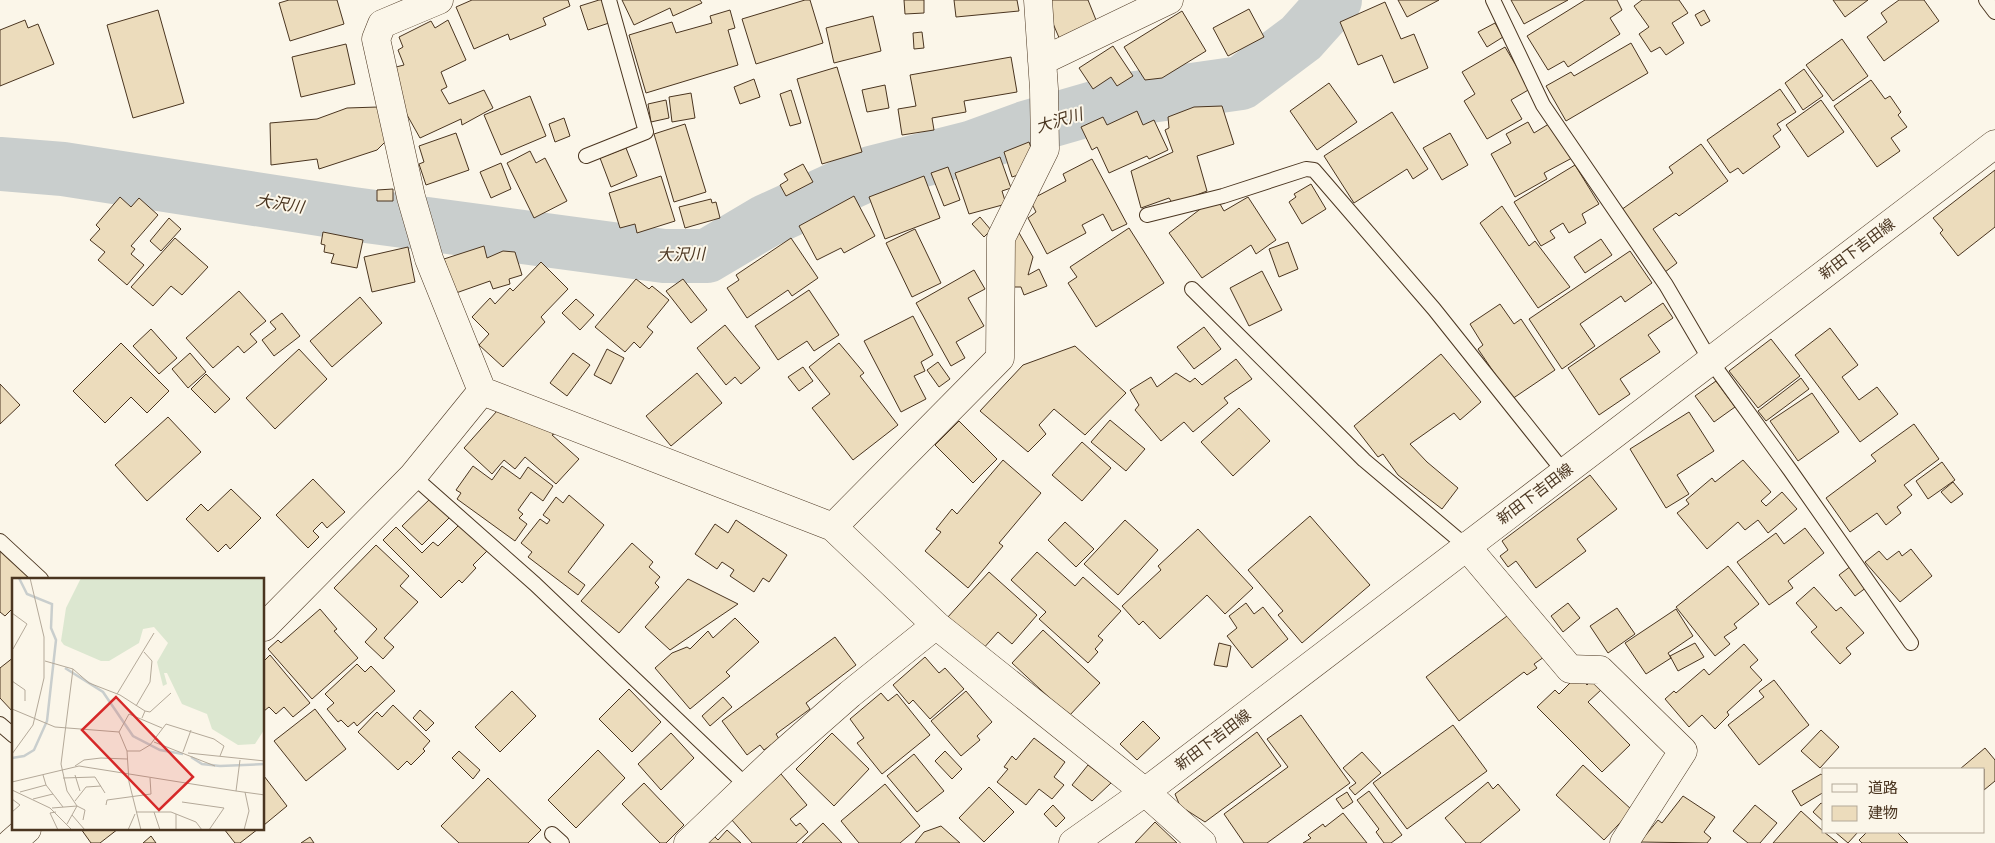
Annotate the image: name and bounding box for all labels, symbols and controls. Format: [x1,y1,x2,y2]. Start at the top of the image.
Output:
water label: 大沢川 [1033,103,1087,138]
water label: 大沢川 [254,189,307,219]
street label: 新田下吉田線 [1815,214,1899,284]
water label: 大沢川 [657,244,707,266]
street label: 新田下吉田線 [1493,459,1577,529]
inset map [12,578,265,830]
street label: 新田下吉田線 [1171,705,1255,775]
legend [1822,768,1985,833]
text: 道路 [1868,778,1898,798]
text: 建物 [1868,803,1898,823]

